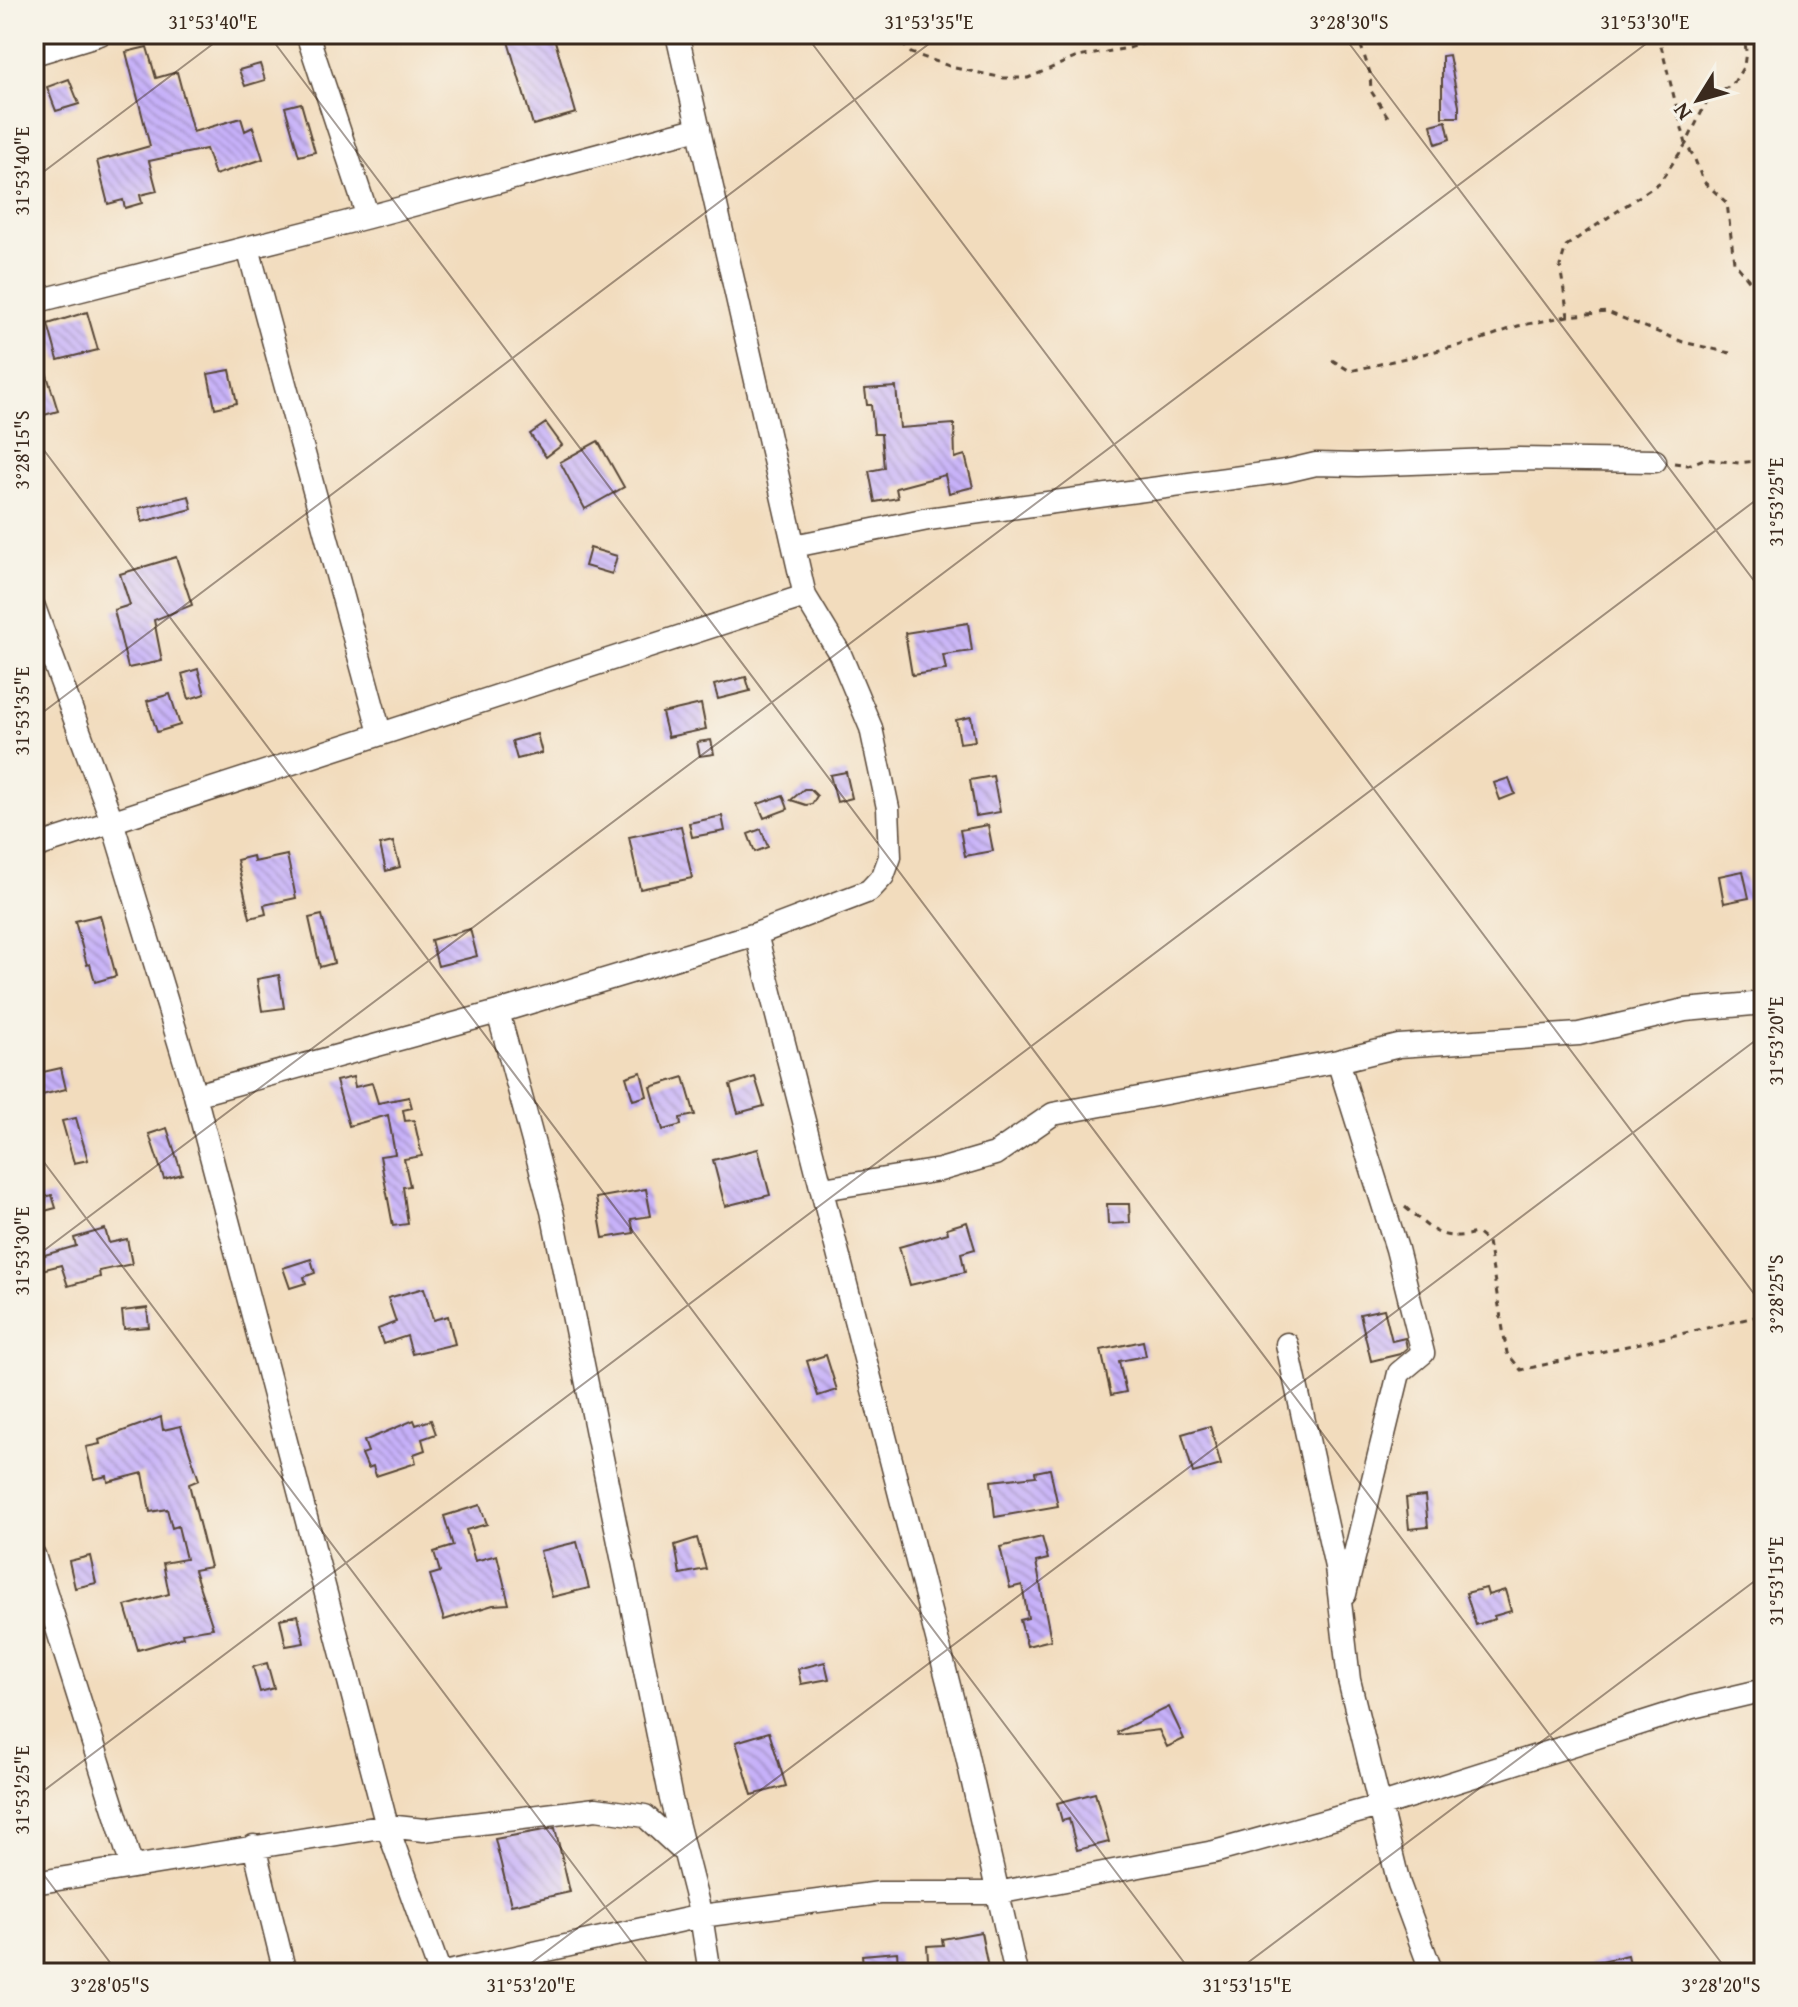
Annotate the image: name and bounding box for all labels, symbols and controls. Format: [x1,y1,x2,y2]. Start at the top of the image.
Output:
text: 31°53'40"E [169,7,257,36]
text: 31°53'35"E [885,7,973,36]
text: 3°28'30"S [1309,7,1389,36]
text: 31°53'30"E [1601,7,1689,36]
north arrow [1658,60,1738,140]
text: N [1665,96,1699,128]
text: 31°53'40"E [7,127,36,215]
text: 3°28'15"S [7,410,36,490]
text: 31°53'25"E [1761,458,1790,546]
text: 31°53'35"E [7,667,36,755]
text: 31°53'20"E [1761,997,1790,1085]
text: 31°53'30"E [7,1207,36,1295]
text: 3°28'25"S [1761,1254,1790,1334]
text: 31°53'15"E [1761,1537,1790,1625]
text: 31°53'25"E [7,1746,36,1834]
text: 3°28'05"S [70,1970,150,1999]
text: 31°53'20"E [487,1970,575,1999]
text: 31°53'15"E [1203,1970,1291,1999]
text: 3°28'20"S [1681,1970,1761,1999]

